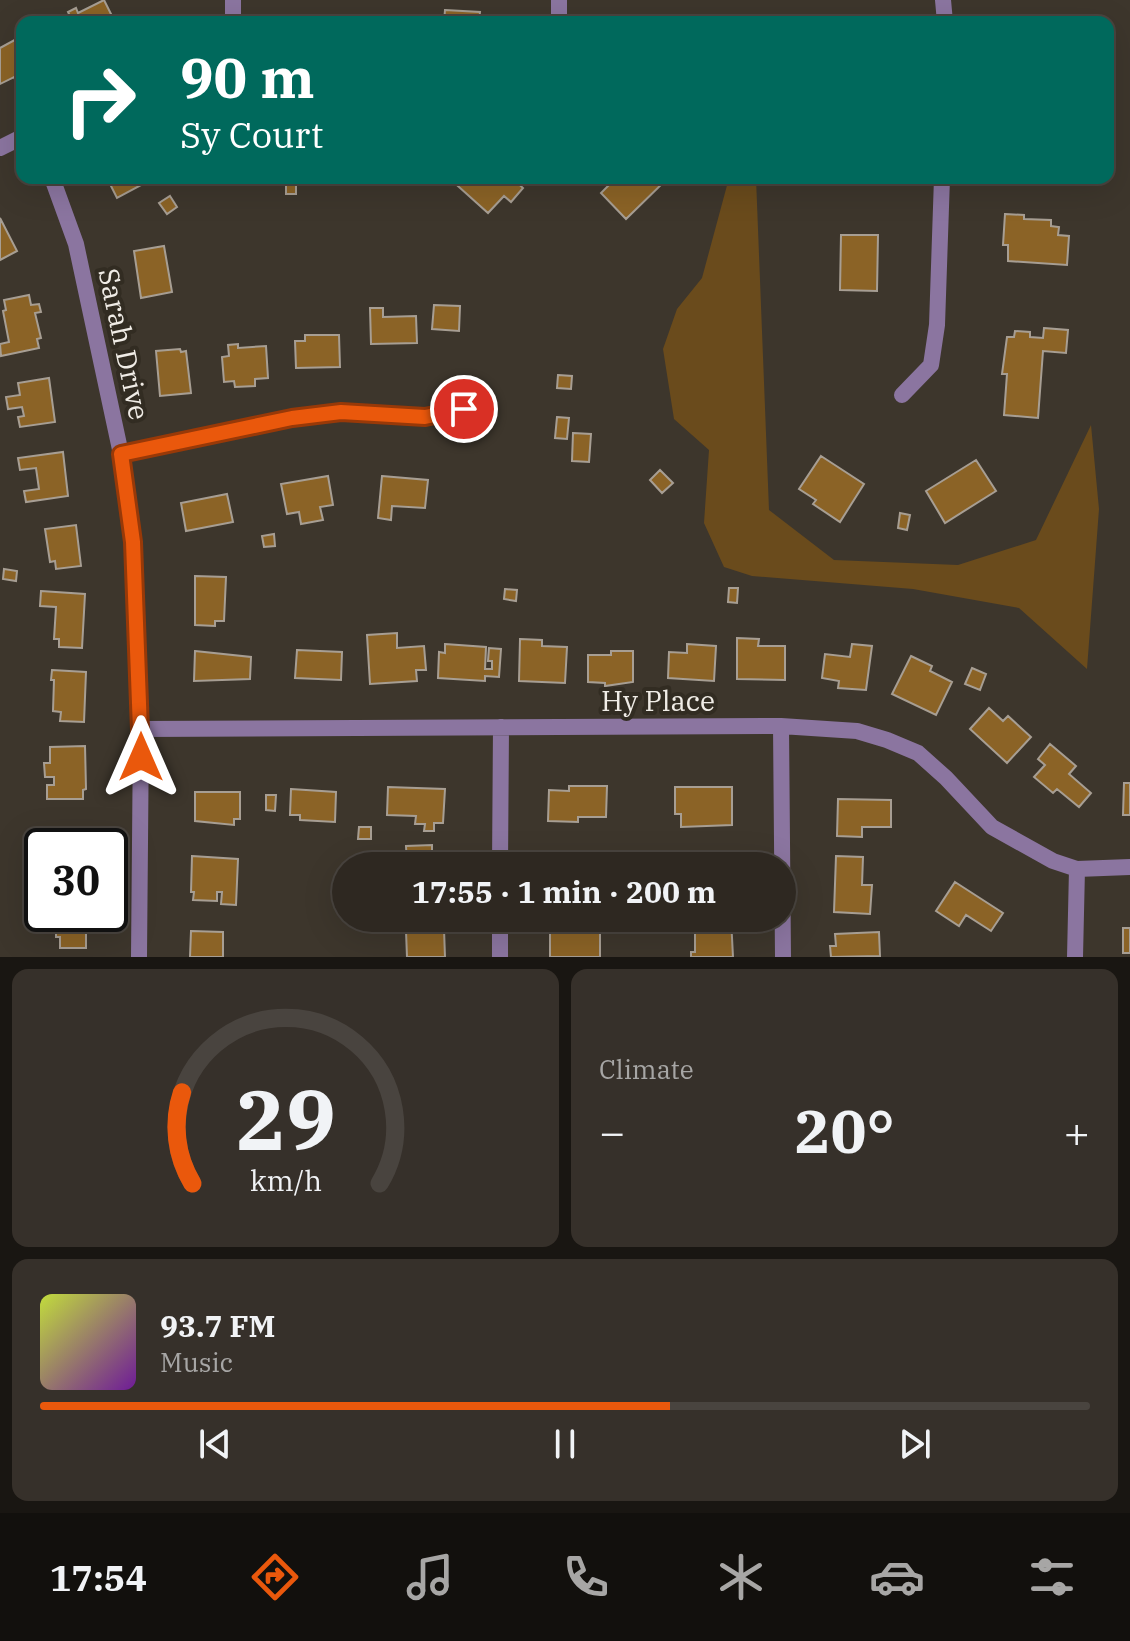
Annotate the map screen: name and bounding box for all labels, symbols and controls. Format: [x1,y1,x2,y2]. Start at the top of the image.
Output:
text: 90 m [180,41,315,113]
icon: right [48,48,152,152]
text: Sy Court [180,111,323,158]
street label: Sarah Drive [90,265,159,423]
pin [430,375,498,443]
icon: arrive [442,387,486,431]
street label: Hy Place [601,682,715,719]
position arrow [99,715,183,799]
speed limit sign: 30 [24,828,128,932]
text: 17:55 · 1 min · 200 m [412,872,716,911]
text: Climate [599,1052,694,1086]
text: 29 [236,1065,335,1173]
text: 20° [794,1091,895,1170]
text: − [599,1103,625,1160]
text: + [1064,1103,1090,1160]
text: km/h [249,1162,322,1199]
text: 93.7 FM [160,1306,275,1345]
text: Music [160,1345,233,1379]
icon: previous [193,1422,237,1466]
icon: pause [543,1422,587,1466]
icon: next [893,1422,937,1466]
icon: directions [247,1549,303,1605]
icon: music [402,1549,458,1605]
icon: phone [558,1549,614,1605]
icon: climate [713,1549,769,1605]
icon: car [869,1549,925,1605]
icon: filters [1024,1549,1080,1605]
text: 17:54 [50,1554,147,1601]

